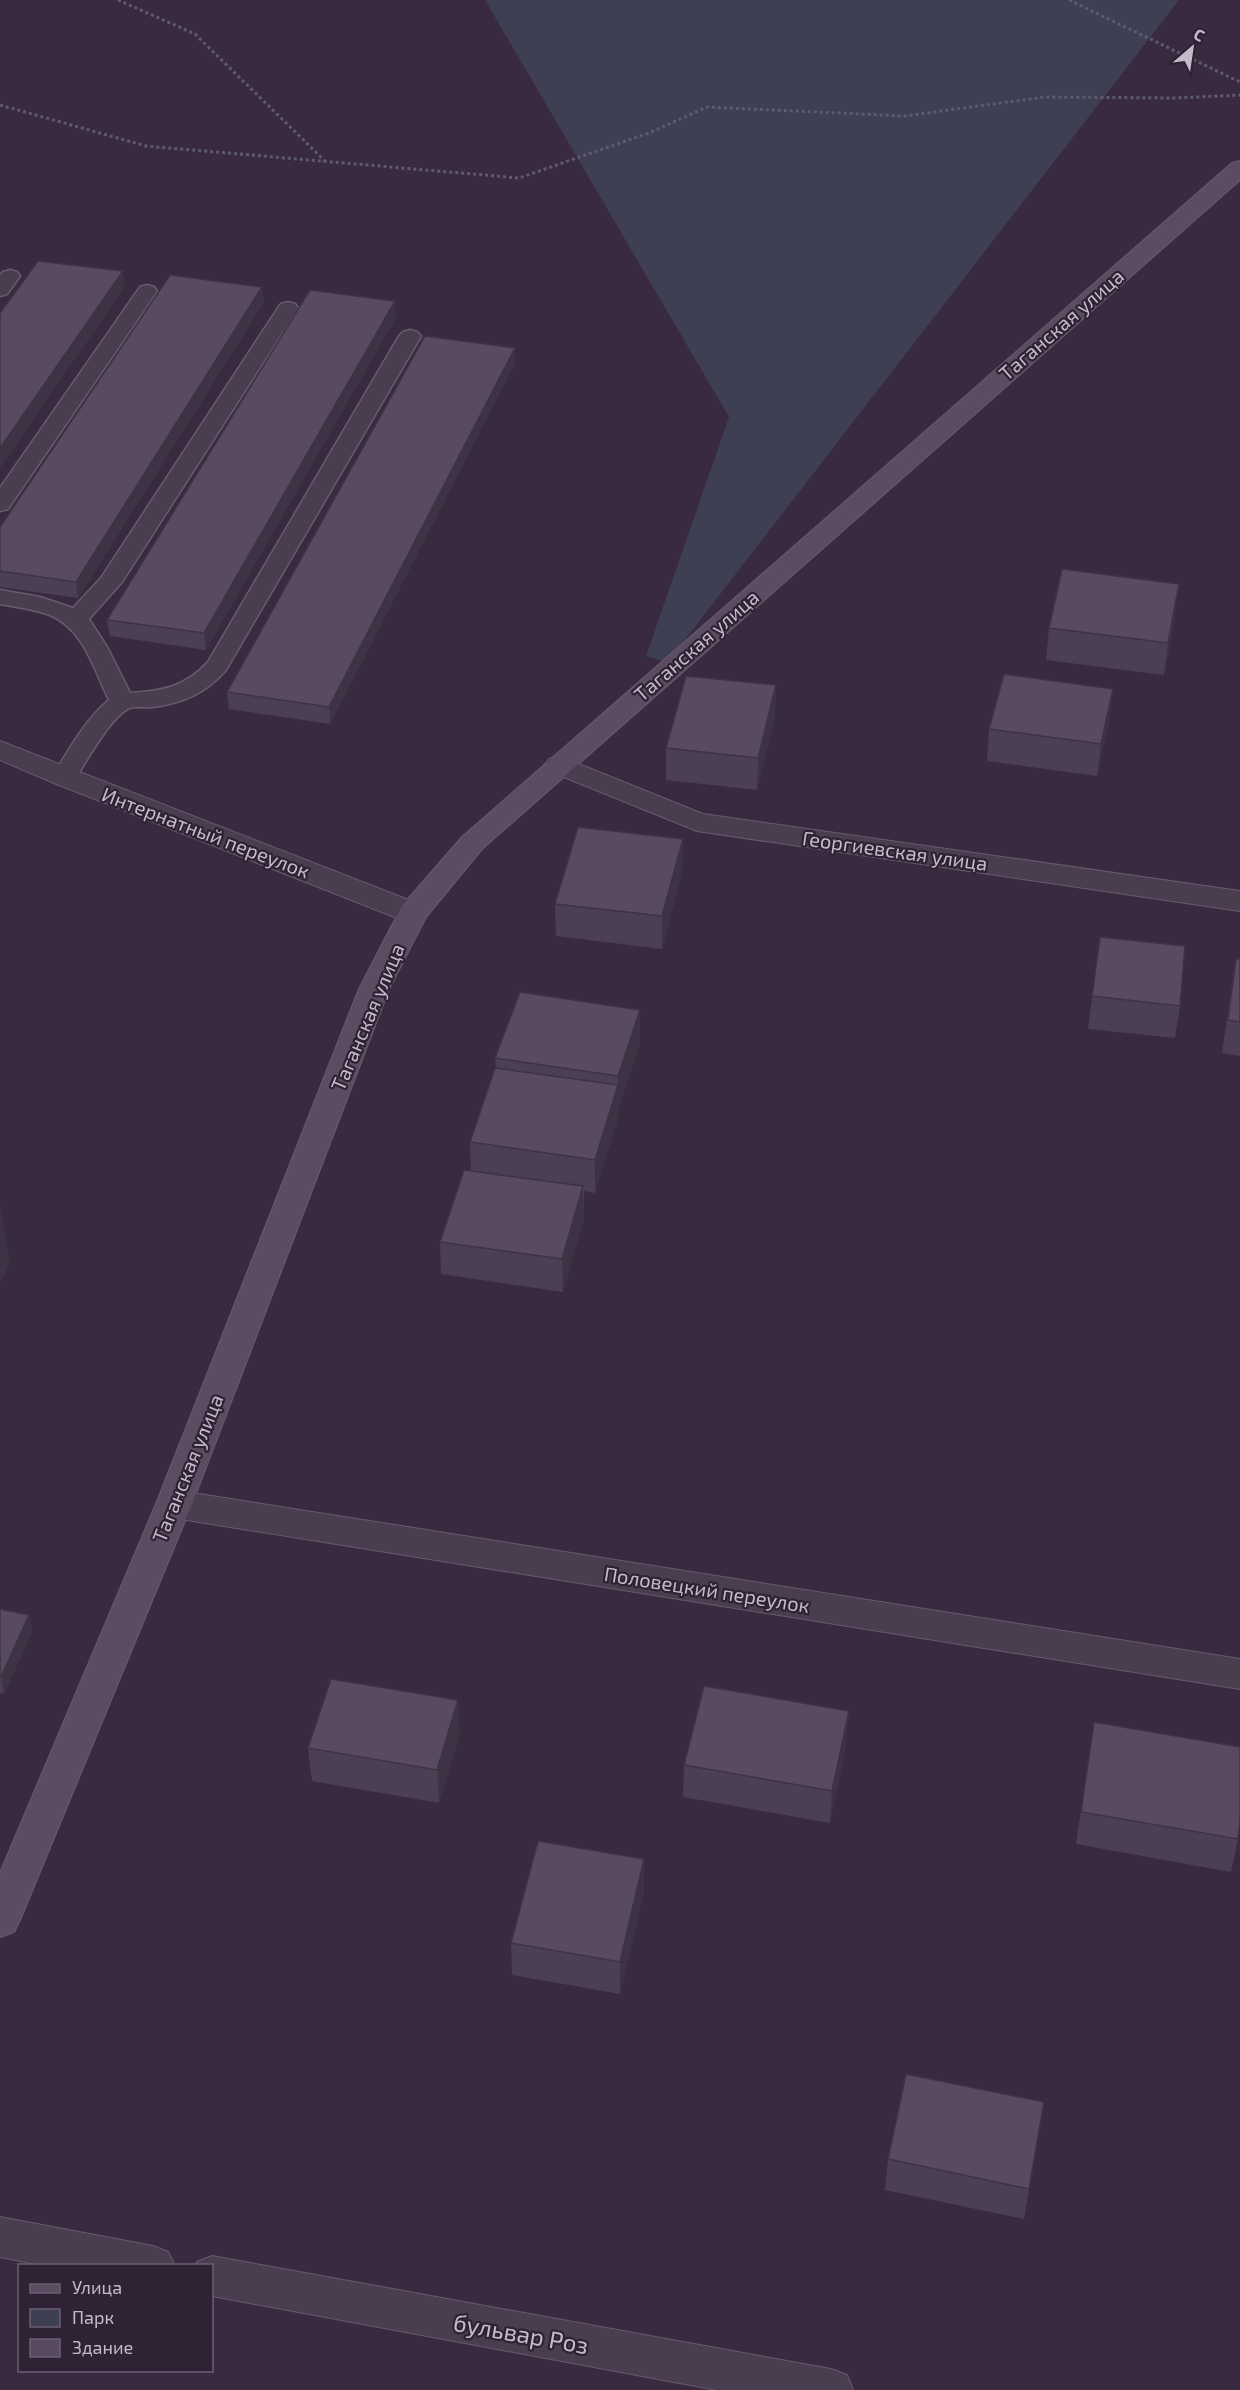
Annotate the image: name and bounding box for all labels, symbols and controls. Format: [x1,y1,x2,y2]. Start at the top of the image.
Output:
north arrow [1162,18,1222,78]
text: С [1191,24,1208,45]
street label: Таганская улица [994,263,1129,385]
street label: Таганская улица [629,584,764,706]
street label: Интернатный переулок [98,781,313,884]
street label: Георгиевская улица [801,825,989,876]
street label: Таганская улица [325,940,410,1095]
street label: Таганская улица [146,1391,229,1546]
street label: Половецкий переулок [602,1561,812,1618]
legend [18,2264,213,2372]
text: Улица [72,2276,122,2298]
text: Парк [72,2306,114,2328]
street label: бульвар Роз [451,2307,591,2360]
text: Здание [72,2336,133,2358]

